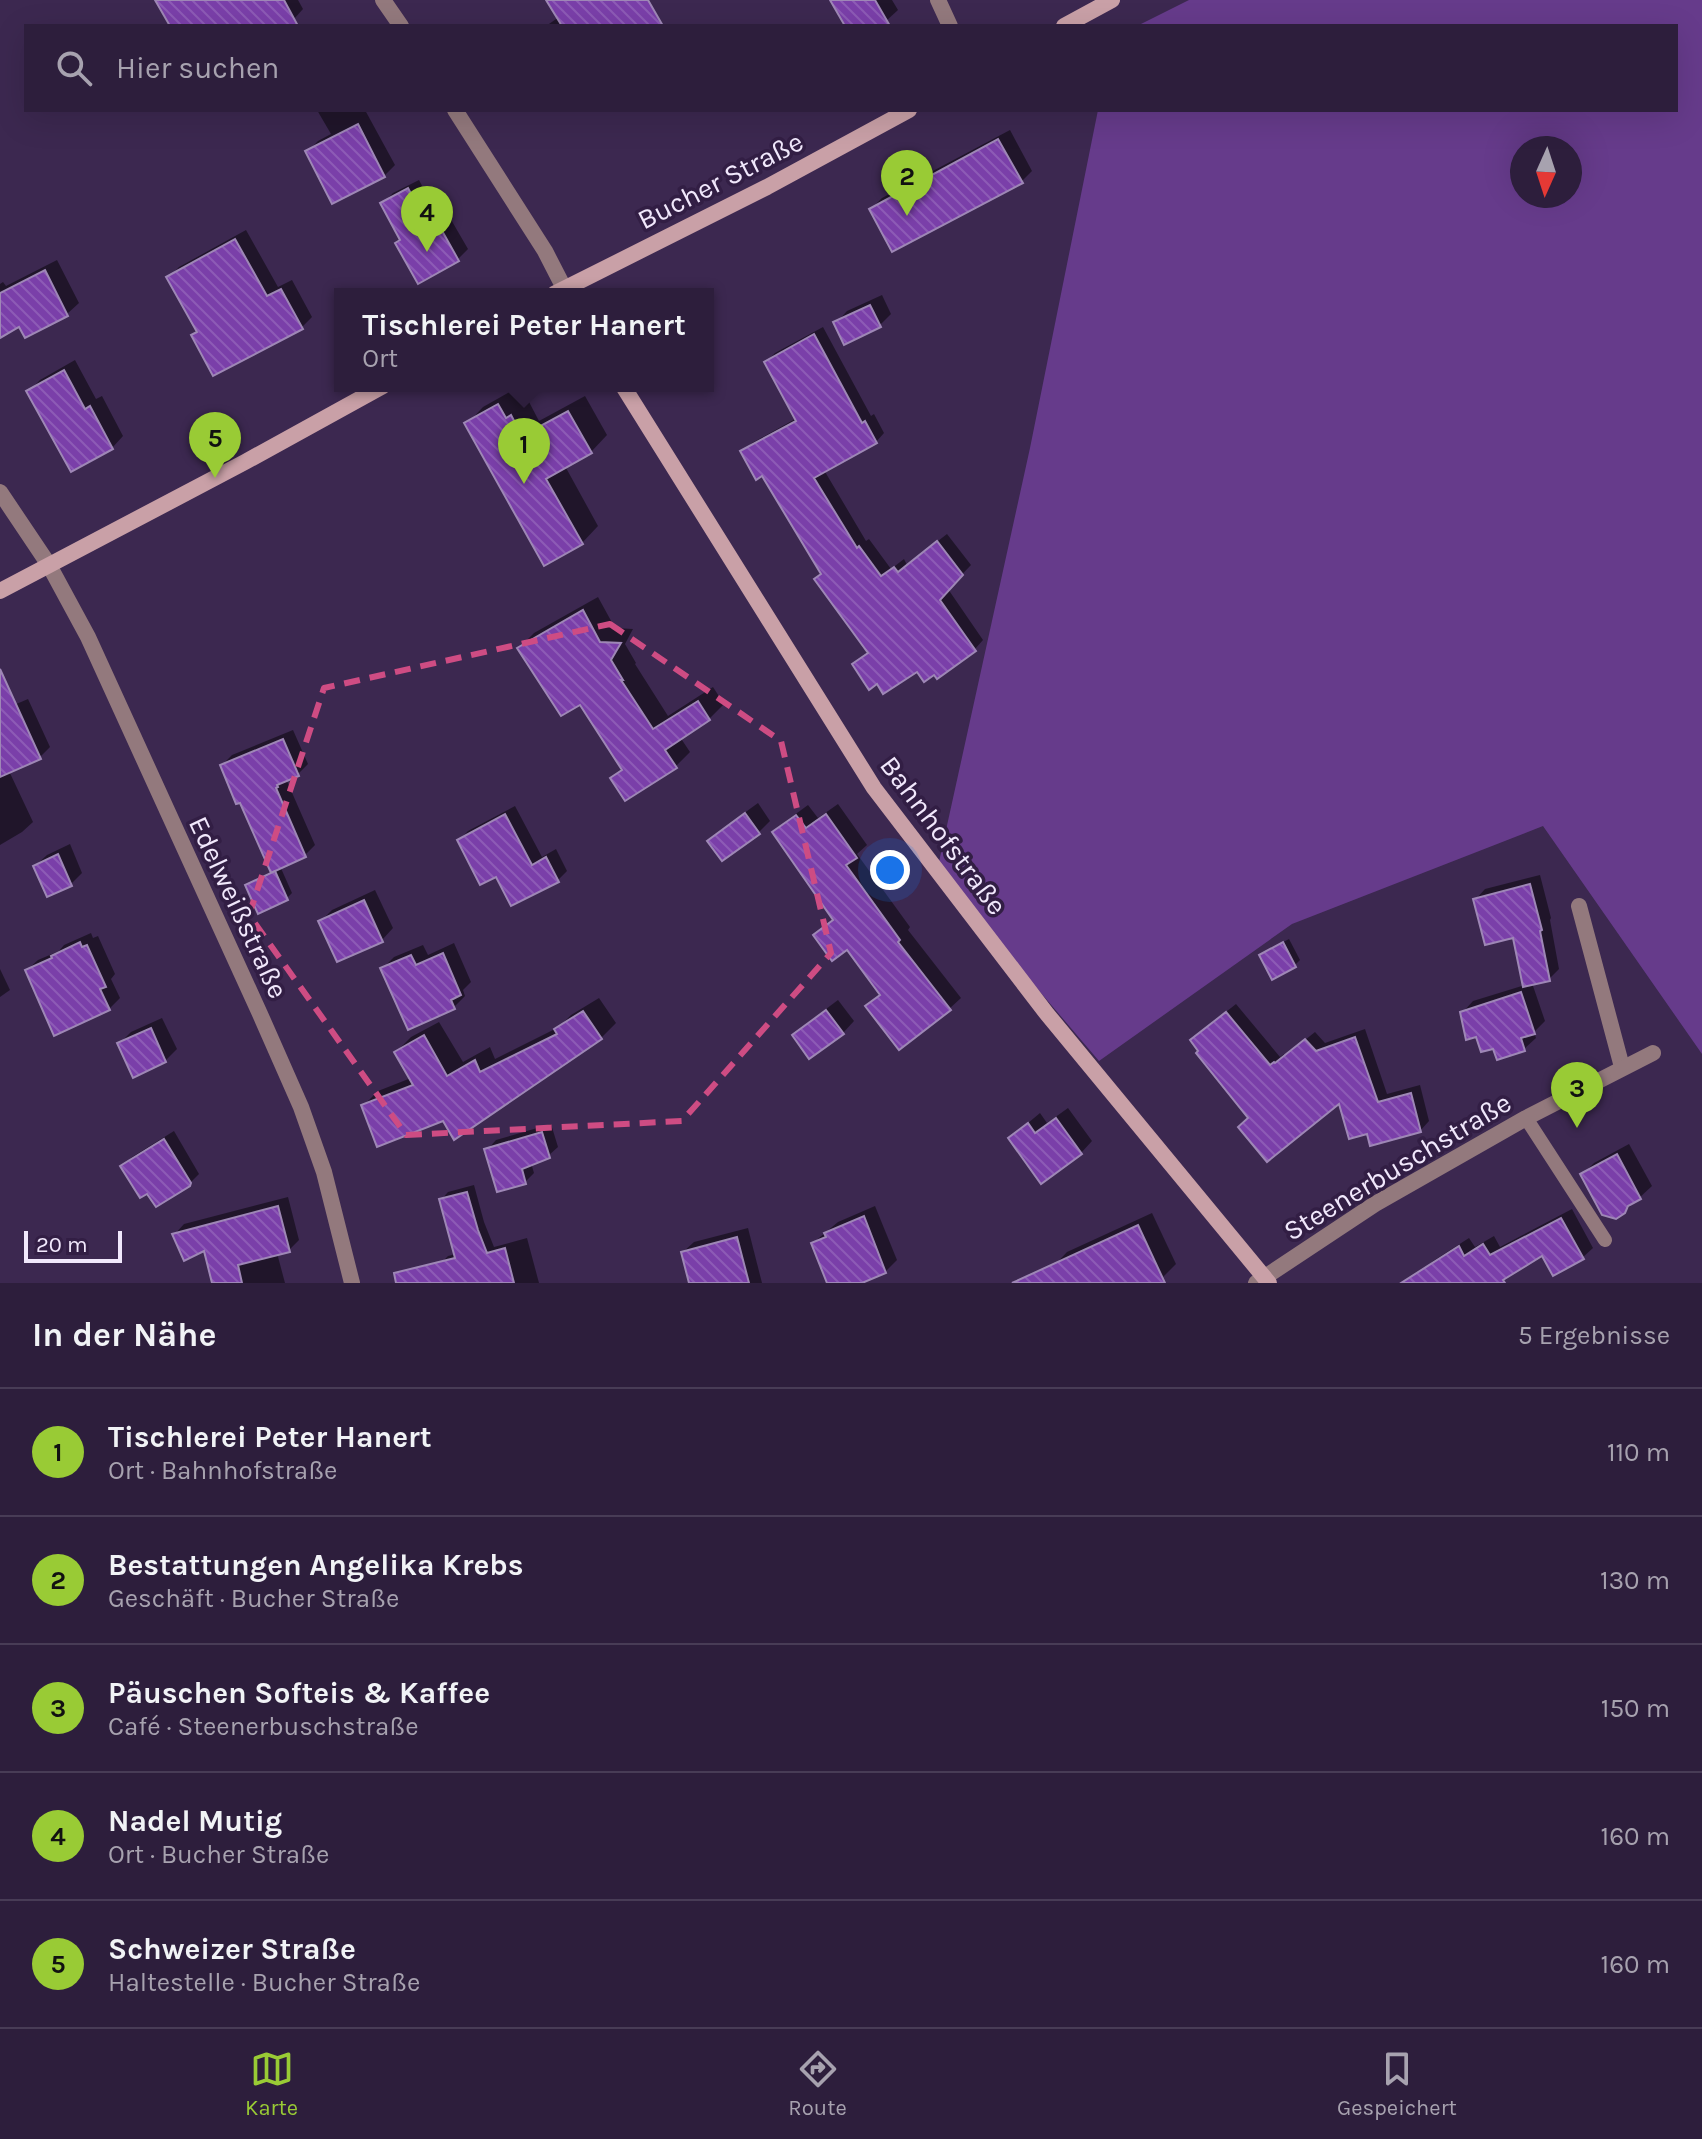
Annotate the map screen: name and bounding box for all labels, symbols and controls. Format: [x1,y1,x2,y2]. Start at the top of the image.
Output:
search box [24,24,1678,112]
icon: search [52,46,96,90]
text: Hier suchen [116,50,279,86]
street label: Bucher Straße [632,125,809,236]
north arrow [1510,136,1582,208]
pin: 2 [881,150,933,216]
pin: 4 [401,186,453,252]
popup [334,288,714,392]
text: Tischlerei Peter Hanert [362,307,686,343]
text: Ort [362,343,398,374]
pin: 5 [189,412,241,478]
pin: 1 [498,418,550,484]
street label: Bahnhofstraße [873,749,1014,921]
street label: Edelweißstraße [182,811,295,1003]
your location [870,850,910,890]
pin: 3 [1551,1062,1603,1128]
street label: Steenerbuschstraße [1278,1085,1517,1247]
scale bar [24,1227,122,1263]
text: 20 m [36,1232,88,1258]
text: In der Nähe [32,1315,216,1355]
text: 5 Ergebnisse [1518,1320,1670,1351]
text: Tischlerei Peter Hanert [108,1419,432,1455]
text: 1 [53,1437,63,1468]
text: 110 m [1607,1437,1670,1468]
text: Ort · Bahnhofstraße [108,1455,337,1486]
text: Bestattungen Angelika Krebs [108,1547,524,1583]
text: 2 [50,1565,66,1596]
text: 130 m [1600,1565,1670,1596]
text: Geschäft · Bucher Straße [108,1583,399,1614]
text: Päuschen Softeis & Kaffee [108,1675,490,1711]
text: 3 [50,1693,66,1724]
text: 150 m [1601,1693,1670,1724]
text: Café · Steenerbuschstraße [108,1711,419,1742]
text: Nadel Mutig [108,1803,282,1839]
text: 4 [50,1821,66,1852]
text: 160 m [1601,1821,1670,1852]
text: Ort · Bucher Straße [108,1839,329,1870]
text: Schweizer Straße [108,1931,356,1967]
text: 5 [50,1949,66,1980]
text: 160 m [1601,1949,1670,1980]
text: Haltestelle · Bucher Straße [108,1967,420,1998]
tab: Karte [245,2047,298,2121]
tab: Route [788,2047,847,2121]
tab: Gespeichert [1337,2047,1457,2121]

